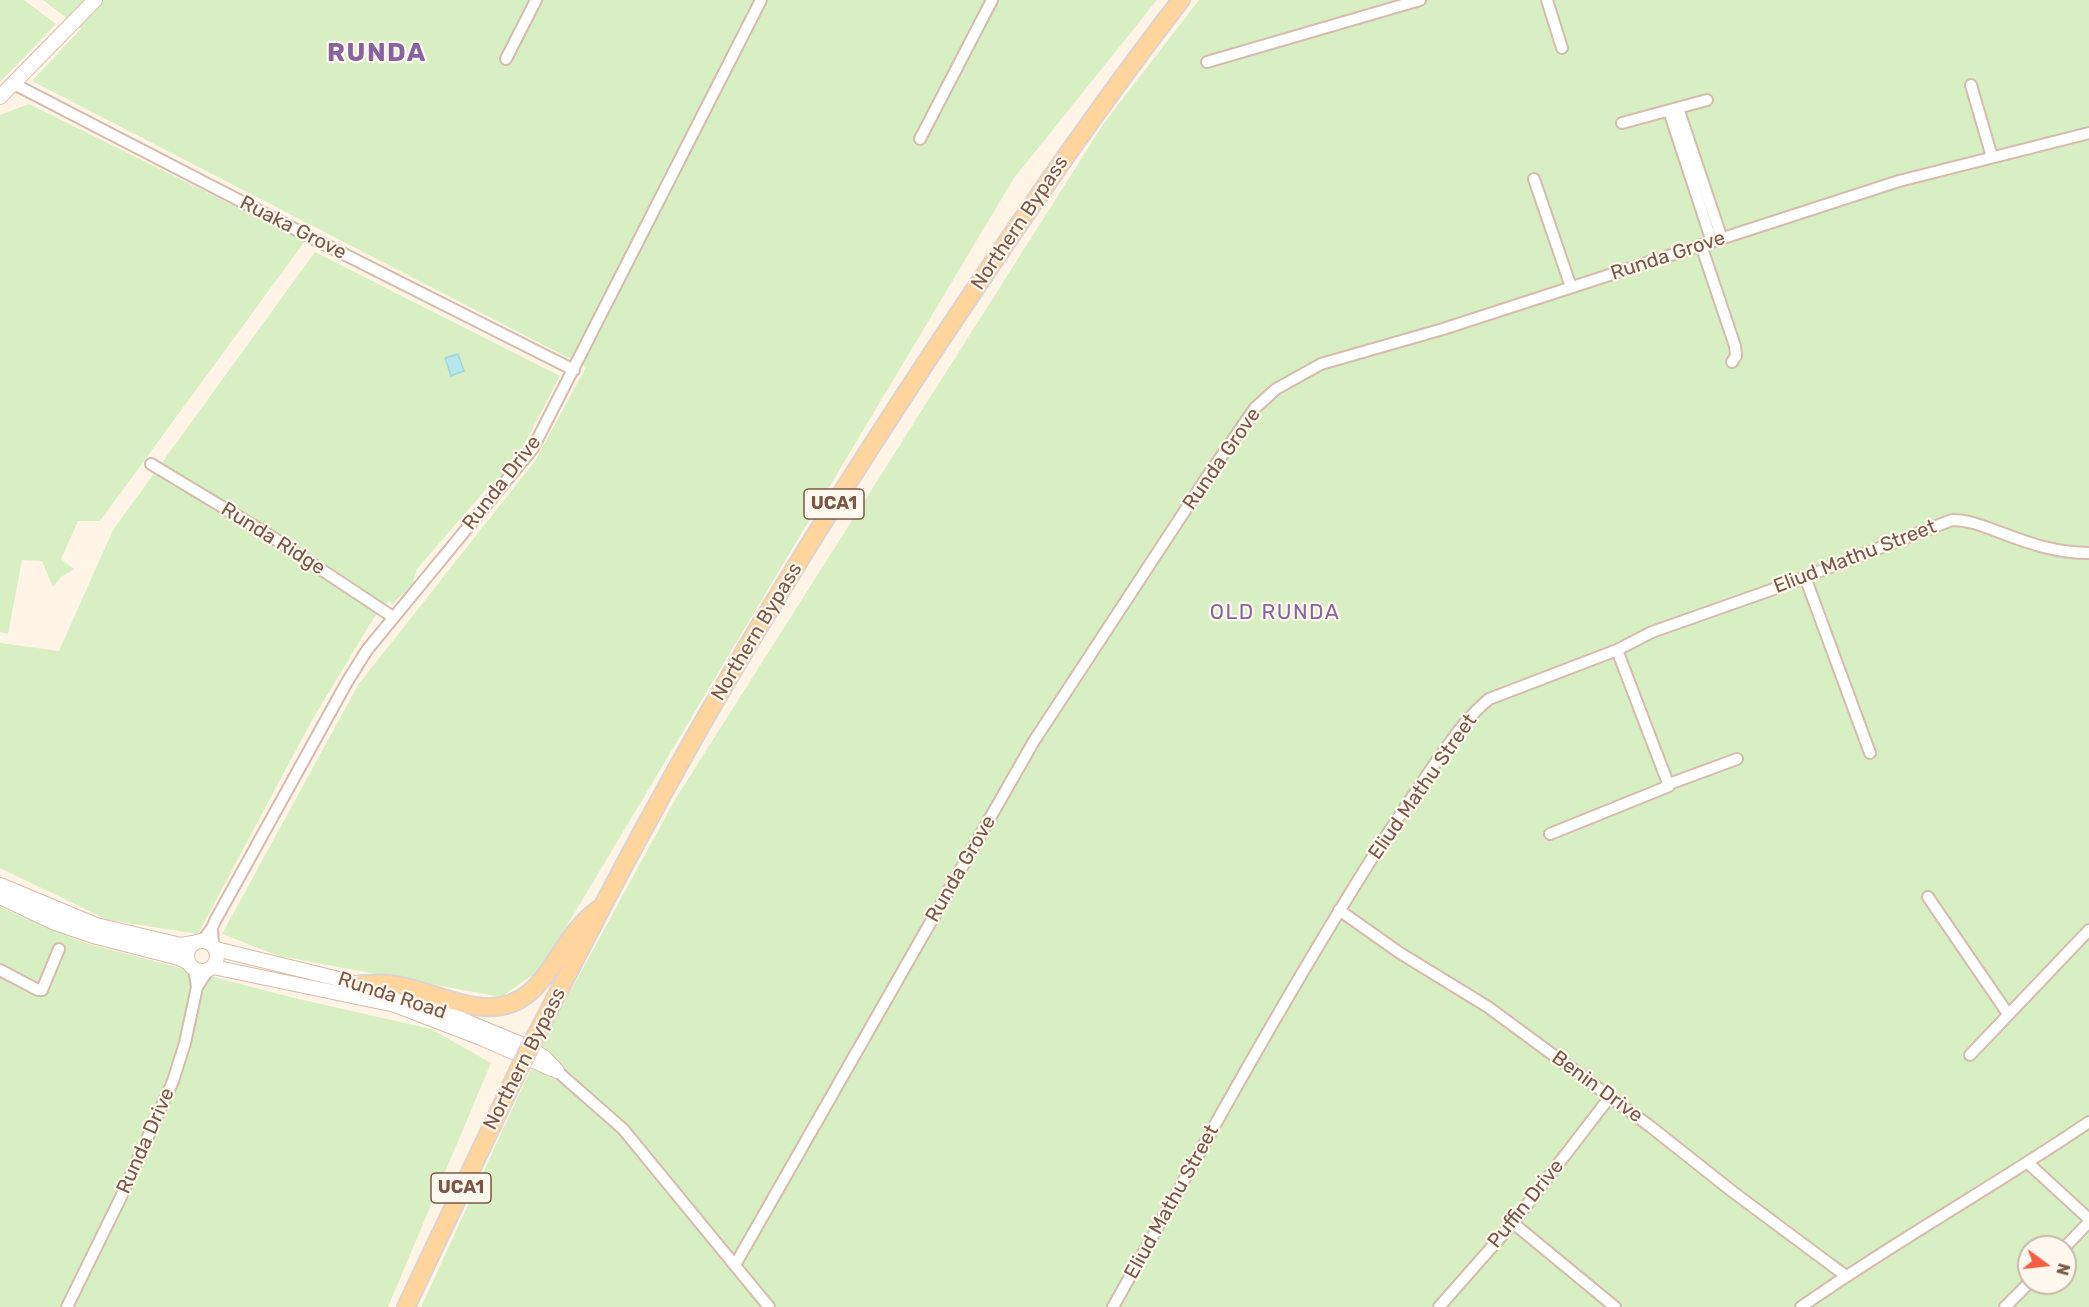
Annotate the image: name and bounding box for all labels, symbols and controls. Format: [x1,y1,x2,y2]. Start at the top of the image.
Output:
district label: RUNDA [327,37,427,69]
street label: Northern Bypass [966,151,1074,295]
street label: Ruaka Grove [236,191,350,265]
street label: Runda Grove [1608,226,1728,286]
street label: Runda Grove [1178,403,1266,515]
street label: Runda Drive [458,431,546,535]
road number: UCA1 [804,489,864,519]
street label: Runda Ridge [217,498,329,580]
street label: Eliud Mathu Street [1770,515,1940,599]
street label: Northern Bypass [706,559,808,705]
district label: OLD RUNDA [1210,600,1340,626]
street label: Eliud Mathu Street [1364,710,1482,864]
street label: Runda Grove [921,811,1001,927]
street label: Runda Road [335,967,449,1025]
street label: Northern Bypass [479,984,571,1134]
street label: Benin Drive [1547,1046,1647,1128]
street label: Runda Drive [112,1084,180,1198]
street label: Eliud Mathu Street [1120,1121,1224,1283]
street label: Puffin Drive [1483,1155,1569,1253]
road number: UCA1 [431,1173,491,1203]
north arrow [2017,1235,2077,1295]
text: N [2052,1261,2074,1277]

